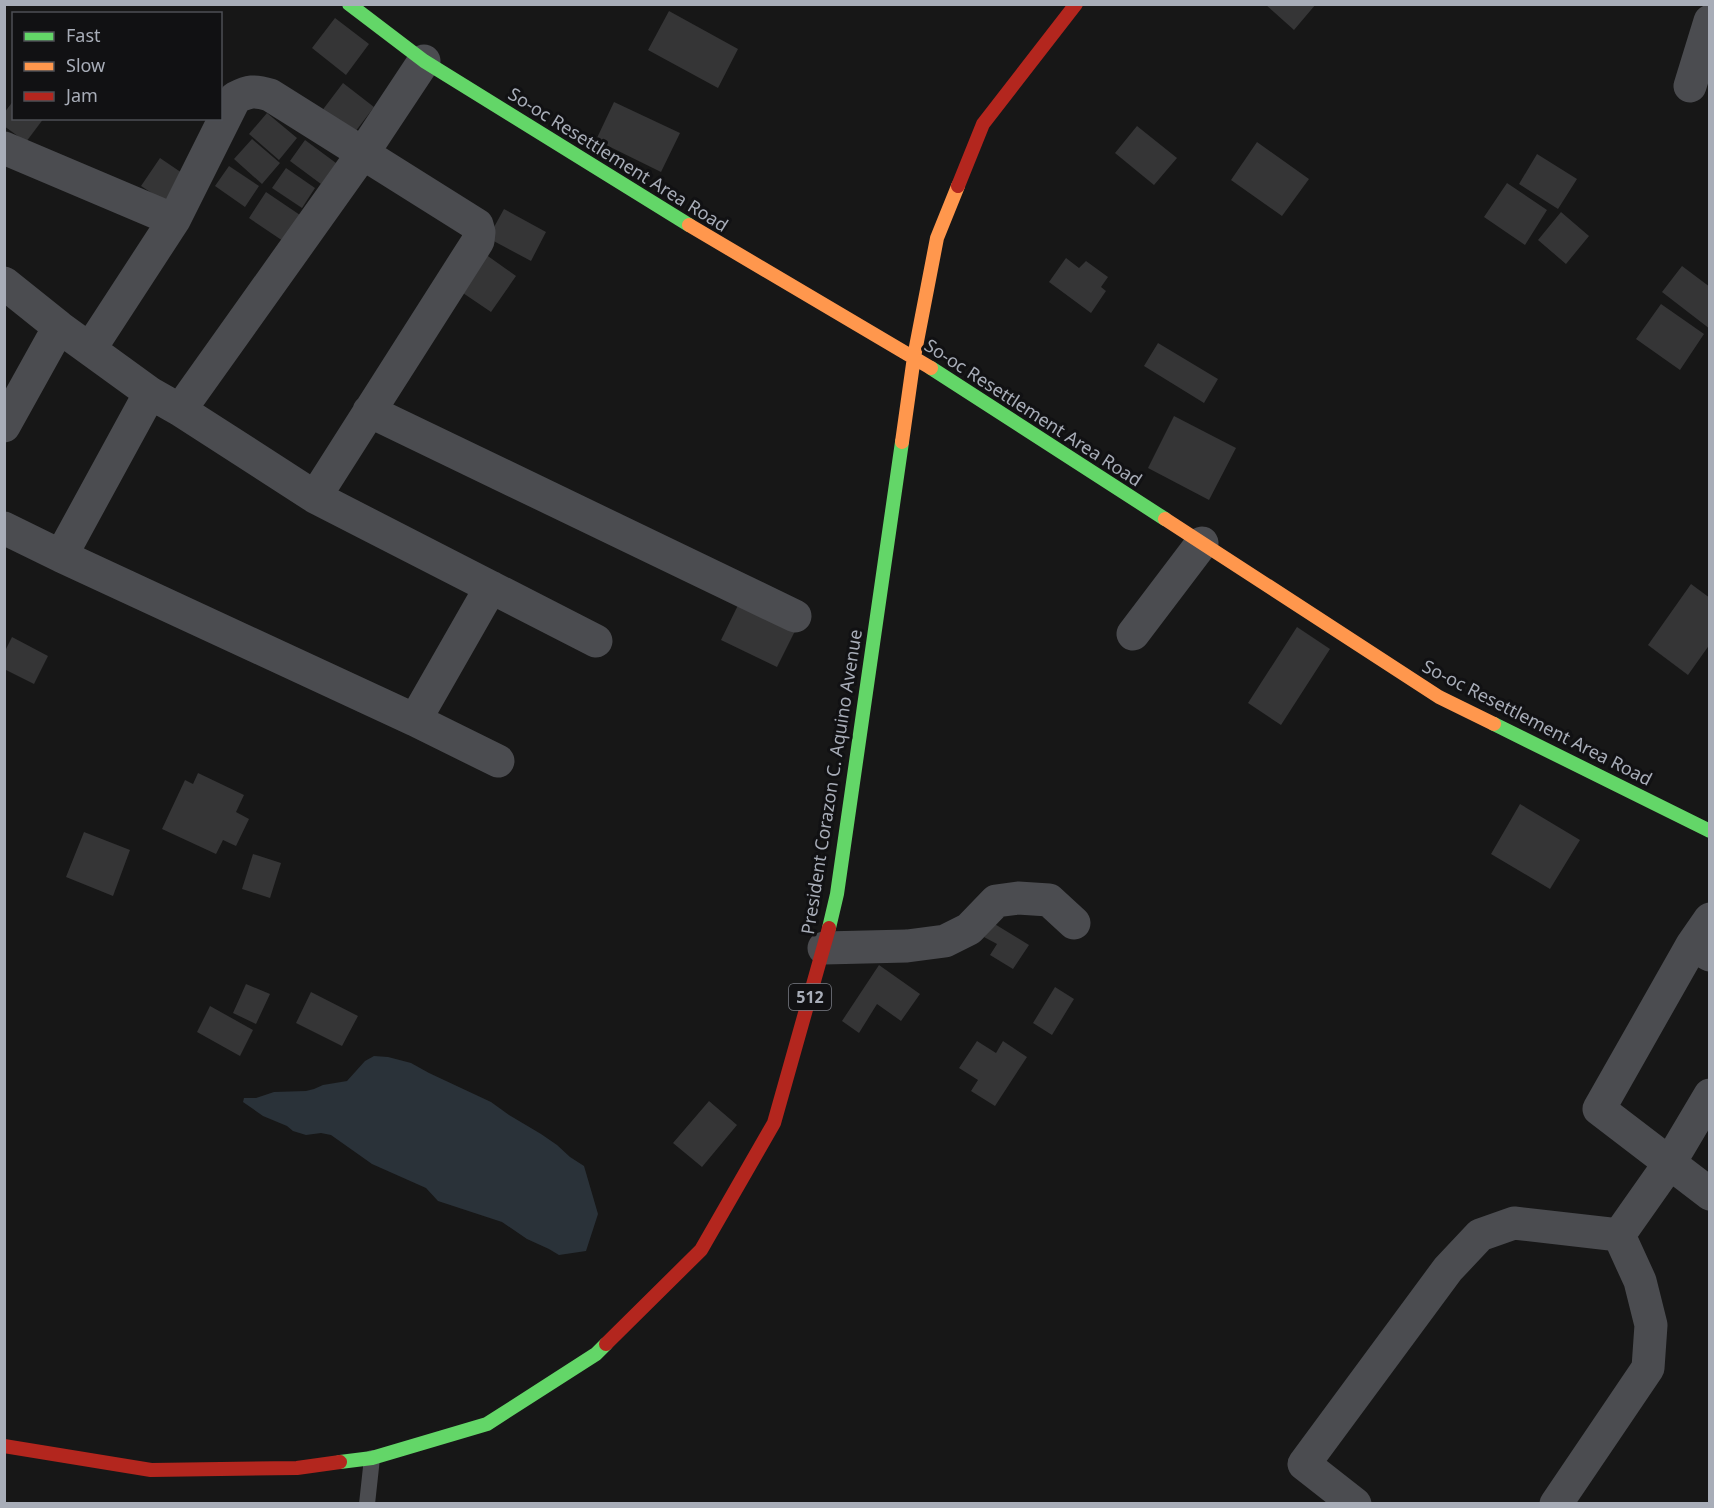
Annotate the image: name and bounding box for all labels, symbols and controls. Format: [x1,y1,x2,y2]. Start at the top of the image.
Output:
legend [12,12,222,120]
text: Fast [66,23,101,47]
text: Slow [66,53,105,77]
street label: So-oc Resettlement Area Road [504,81,733,237]
text: Jam [64,83,98,107]
street label: So-oc Resettlement Area Road [920,333,1147,492]
street label: President Corazon C. Aquino Avenue [795,628,867,936]
street label: So-oc Resettlement Area Road [1419,654,1656,791]
road number: 512 [789,984,831,1010]

